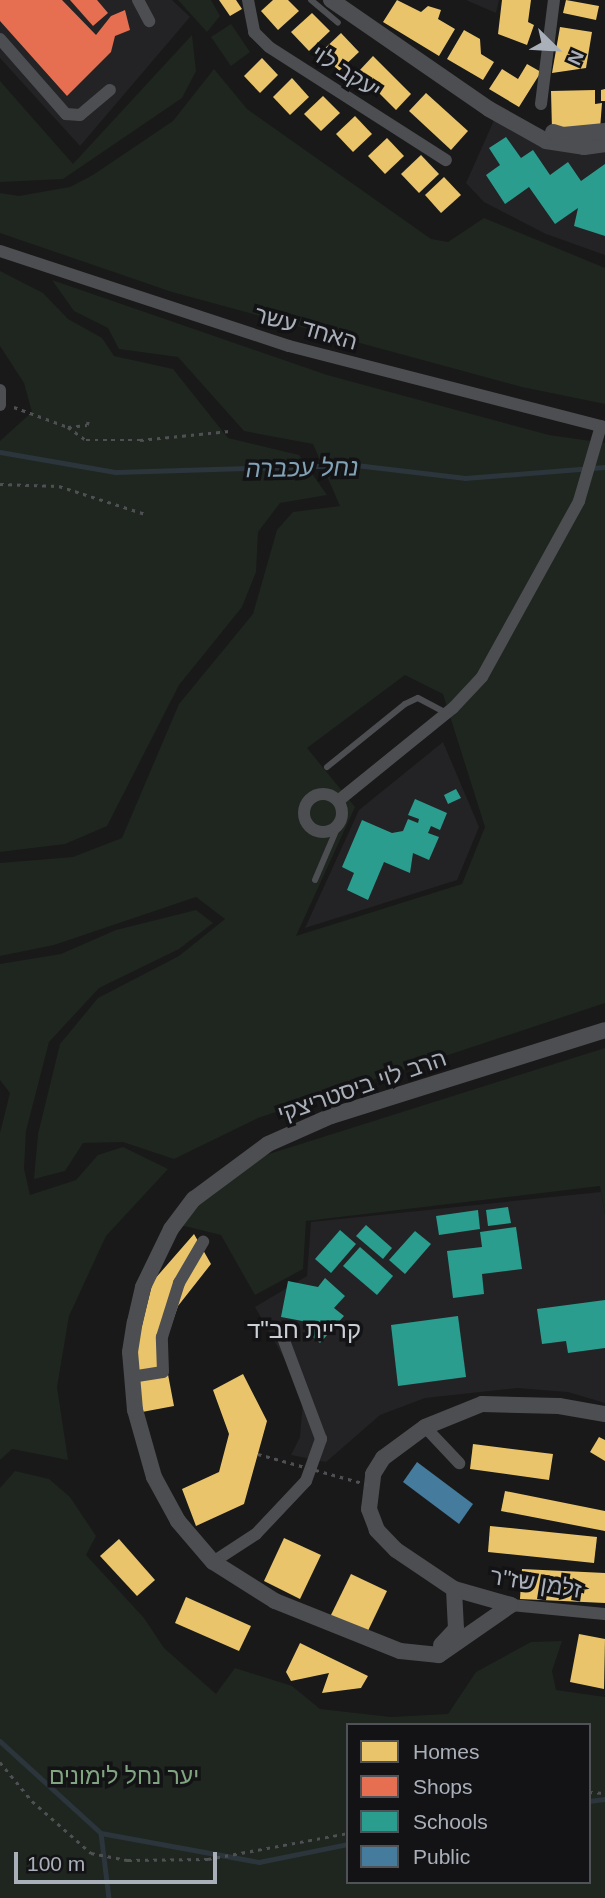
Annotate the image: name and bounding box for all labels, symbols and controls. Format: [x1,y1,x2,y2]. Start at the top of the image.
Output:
north arrow [521,14,591,84]
street label: יעקב לוי [306,39,386,105]
text: N [563,47,588,68]
street label: האחד עשר [251,300,361,356]
water label: נחל עכברה [245,453,359,483]
street label: הרב לוי ביסטריצקי [274,1044,450,1128]
district label: קריית חב"ד [247,1316,361,1344]
street label: זלמן שז"ר [488,1562,584,1604]
legend [346,1723,591,1884]
text: Homes [413,1740,480,1763]
park label: יער נחל לימונים [49,1762,199,1790]
text: Shops [413,1775,473,1798]
text: Schools [413,1810,488,1833]
scale bar [18,1839,220,1883]
text: Public [413,1845,470,1868]
text: 100 m [27,1852,85,1875]

